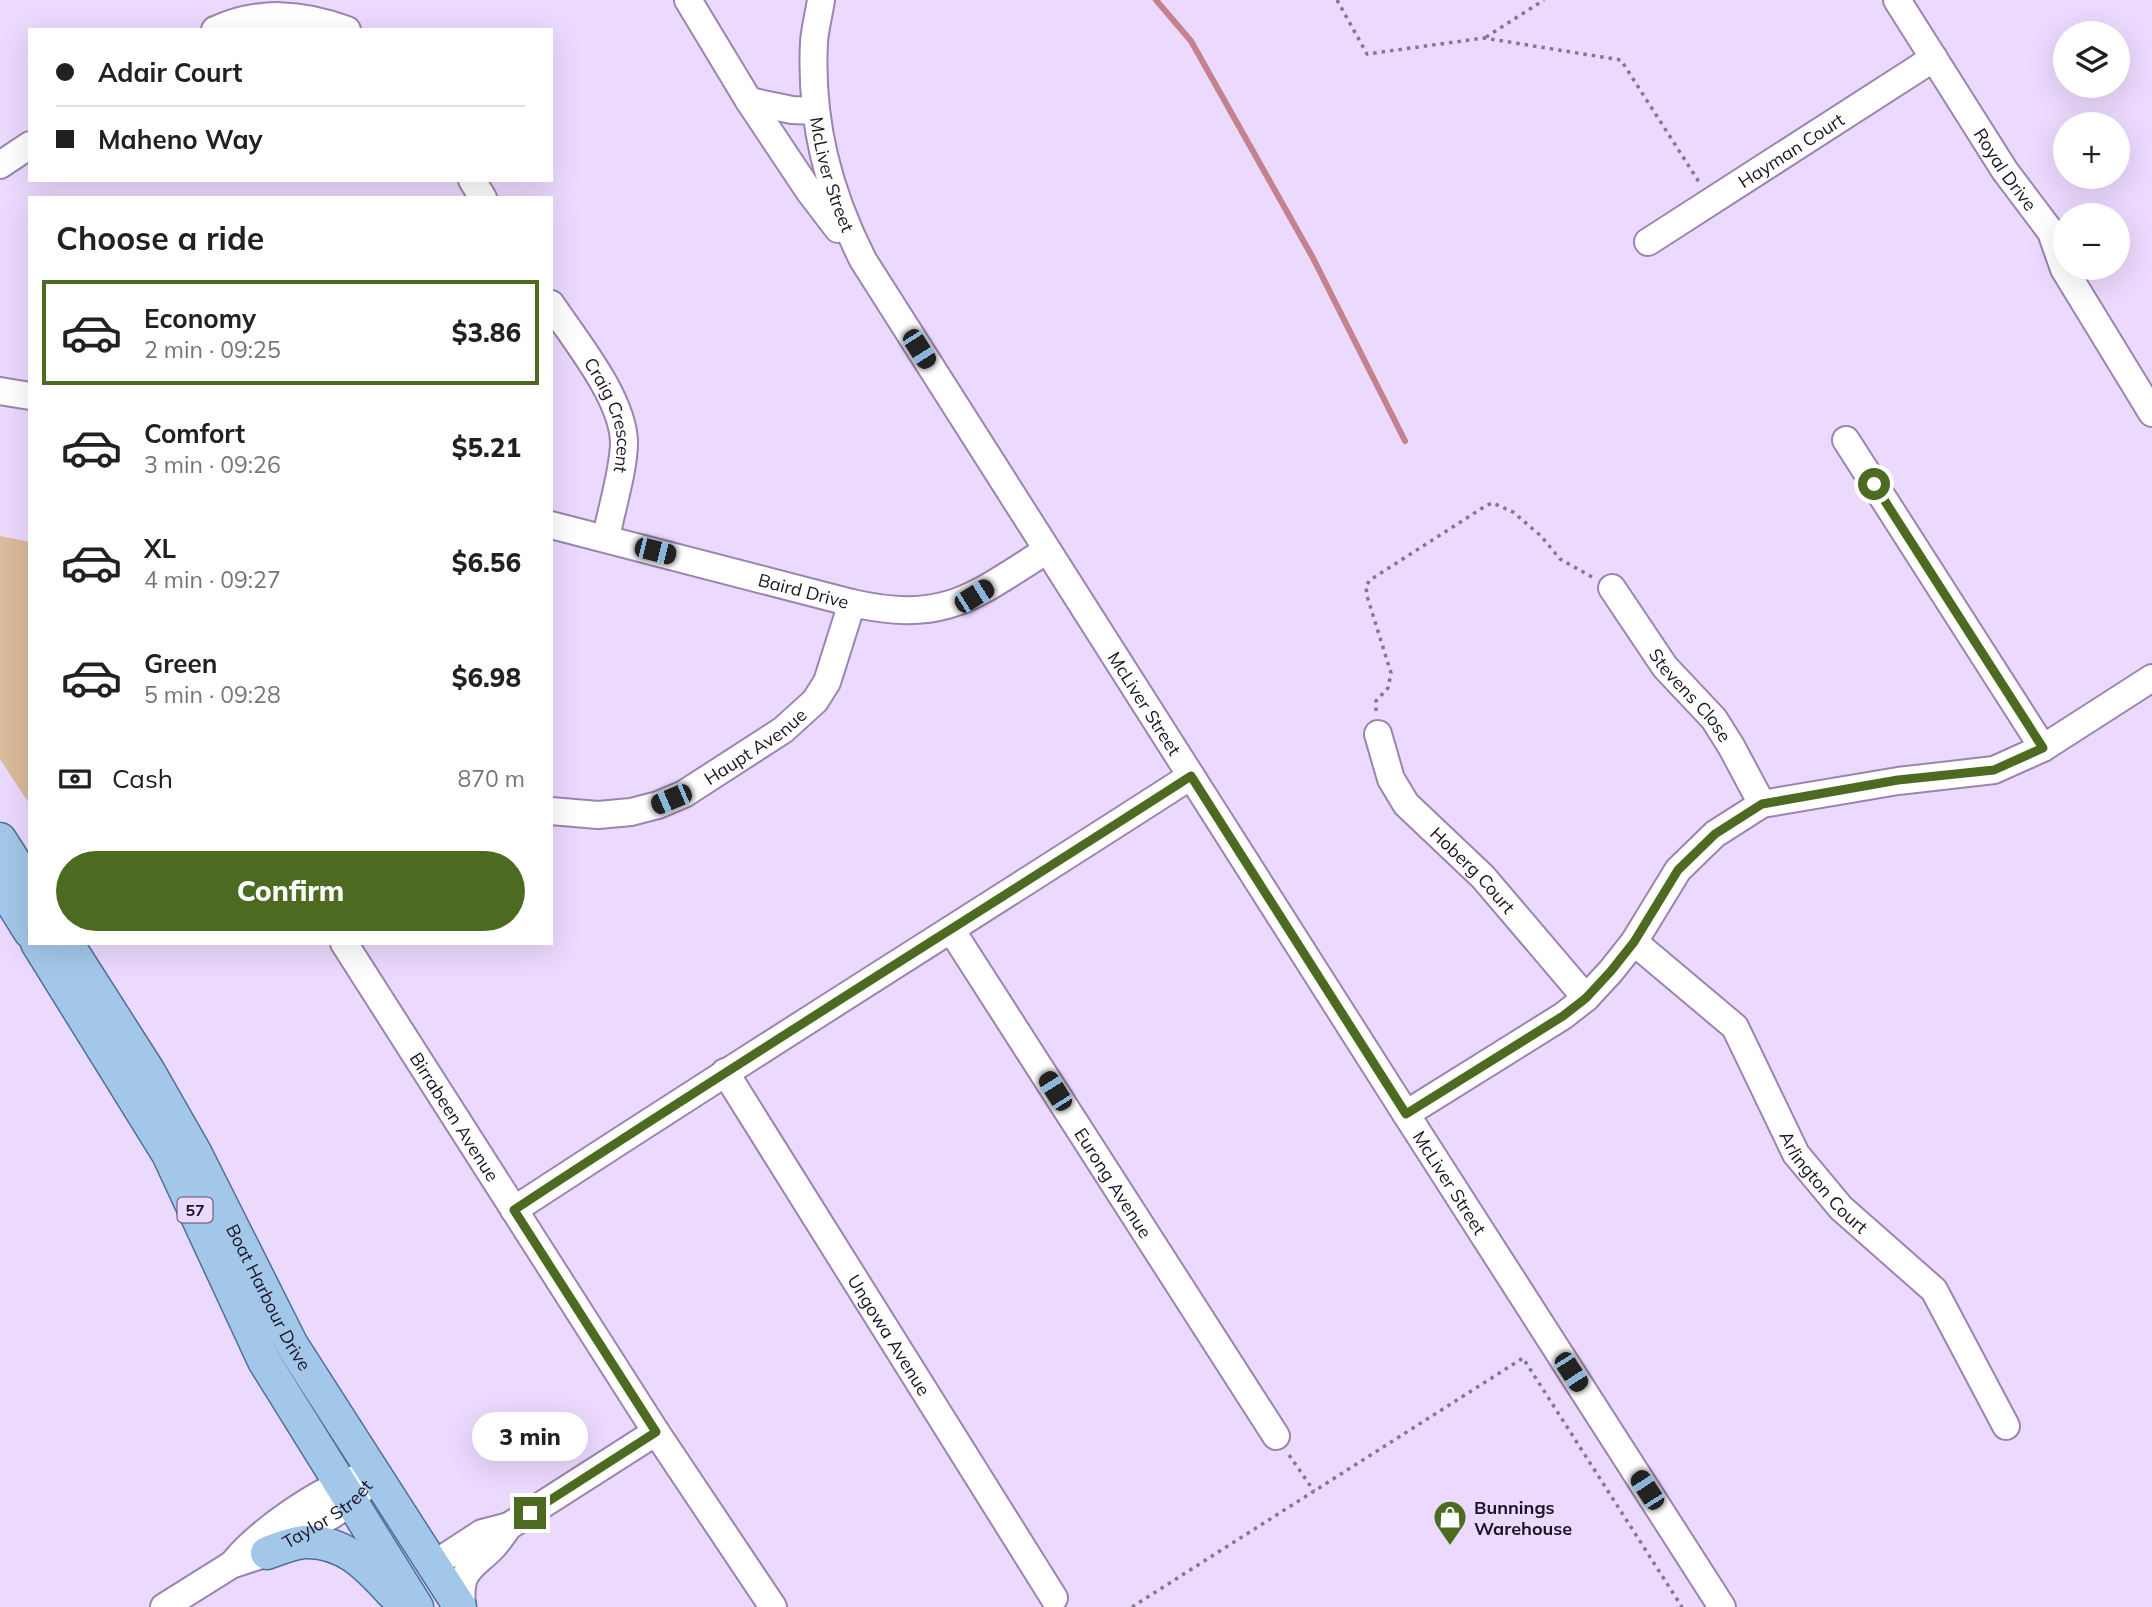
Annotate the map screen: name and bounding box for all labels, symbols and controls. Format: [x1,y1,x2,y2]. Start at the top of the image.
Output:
map controls [2053,21,2130,280]
button: layers [2053,21,2130,98]
text: Adair Court [98,56,242,89]
street label: Hayman Court [1734,107,1848,193]
button: + [2053,112,2130,189]
street label: McLiver Street [806,115,860,235]
text: Maheno Way [98,123,263,156]
street label: Royal Drive [1969,124,2042,215]
button: − [2053,203,2130,280]
text: Choose a ride [56,218,264,258]
icon: car [60,301,123,364]
text: Economy [144,302,256,335]
text: $3.86 [452,316,521,349]
car [899,326,940,372]
text: 2 min · 09:25 [144,335,281,364]
street label: Craig Crescent [579,353,636,475]
icon: car [60,416,123,479]
text: Comfort [144,417,245,450]
text: $5.21 [452,431,521,464]
text: 3 min · 09:26 [144,450,281,479]
route start [1858,468,1890,500]
icon: car [60,531,123,594]
text: XL [144,532,176,565]
car [633,536,678,566]
text: $6.56 [452,546,521,579]
text: 4 min · 09:27 [144,565,281,594]
street label: Baird Drive [756,568,851,613]
car [951,576,998,616]
street label: Stevens Close [1644,644,1737,746]
icon: car [60,646,123,709]
text: Green [144,647,217,680]
street label: McLiver Street [1103,647,1186,760]
text: $6.98 [452,661,521,694]
text: 5 min · 09:28 [144,680,281,709]
street label: Haupt Avenue [699,703,811,790]
icon: cash [56,760,94,798]
text: Cash [112,762,173,795]
text: 870 m [457,764,525,793]
car [648,781,695,817]
street label: Hoberg Court [1426,822,1520,918]
button: Confirm [56,851,525,931]
street label: Birrabeen Avenue [405,1048,505,1186]
car [1035,1068,1076,1114]
street label: Eurong Avenue [1070,1123,1157,1242]
street label: McLiver Street [1408,1126,1492,1239]
street label: Arlington Court [1775,1127,1873,1238]
road number: 57 [178,1198,212,1222]
street label: Boat Harbour Drive [222,1220,317,1375]
street label: Ungowa Avenue [843,1270,936,1400]
car [1551,1349,1592,1395]
callout: 3 min [472,1412,588,1460]
text: 3 min [499,1422,561,1451]
car [1627,1467,1668,1513]
street label: Taylor Street [278,1474,377,1553]
place label: Bunnings Warehouse [1474,1496,1572,1540]
route end [514,1497,546,1529]
shop icon: Bunnings Warehouse [1431,1498,1469,1547]

